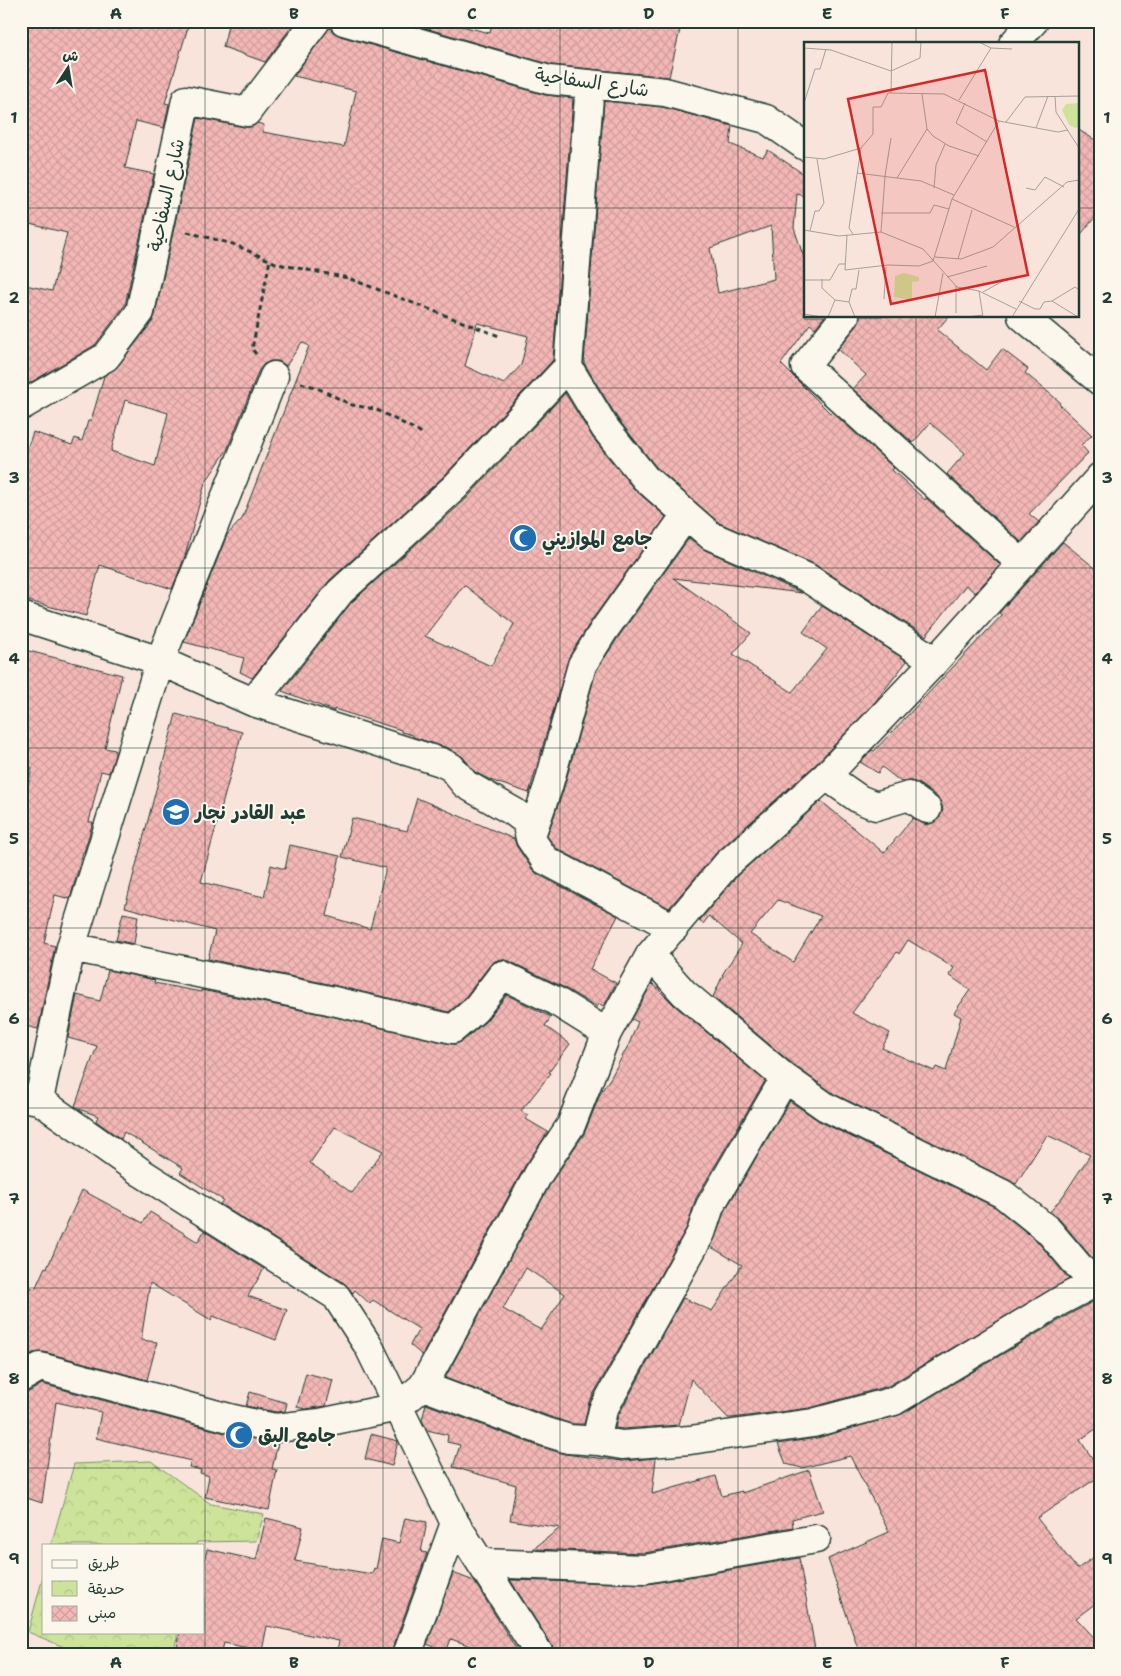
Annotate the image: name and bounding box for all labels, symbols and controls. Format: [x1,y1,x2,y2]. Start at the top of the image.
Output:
text: A [110,3,122,24]
text: B [289,3,299,24]
text: C [467,3,477,24]
text: D [643,3,655,24]
text: E [822,3,832,24]
text: F [1000,3,1010,24]
north arrow [42,42,92,92]
inset map [804,42,1078,318]
text: ش [61,45,80,66]
street label: شارع السفاحية [533,62,651,103]
text: 1 [10,107,18,128]
text: 1 [1103,107,1111,128]
street label: شارع السفاحية [142,136,191,254]
text: 2 [8,287,20,308]
text: 2 [1101,287,1113,308]
text: 3 [8,467,20,488]
text: 3 [1101,467,1113,488]
mosque icon: جامع الموازيني [508,523,538,553]
place label: جامع الموازيني [542,526,652,555]
text: 4 [8,648,20,669]
text: 4 [1101,648,1113,669]
school or university icon: عبد القادر نجار [161,797,191,827]
place label: عبد القادر نجار [193,800,306,825]
text: 5 [9,828,19,849]
text: 5 [1102,828,1112,849]
text: 6 [8,1008,20,1029]
text: 6 [1101,1008,1113,1029]
text: 7 [8,1188,20,1209]
text: 7 [1101,1188,1113,1209]
text: 8 [8,1368,20,1389]
text: 8 [1101,1368,1113,1389]
mosque icon: جامع البق [224,1420,254,1450]
place label: جامع البق [258,1423,336,1449]
legend [42,1544,205,1634]
text: 9 [8,1548,20,1569]
text: 9 [1101,1548,1113,1569]
text: طريق [88,1553,120,1573]
text: حديقة [88,1579,125,1599]
text: مبنى [88,1603,116,1623]
text: A [110,1652,122,1673]
text: B [289,1652,299,1673]
text: C [467,1652,477,1673]
text: D [643,1652,655,1673]
text: E [822,1652,832,1673]
text: F [1000,1652,1010,1673]

